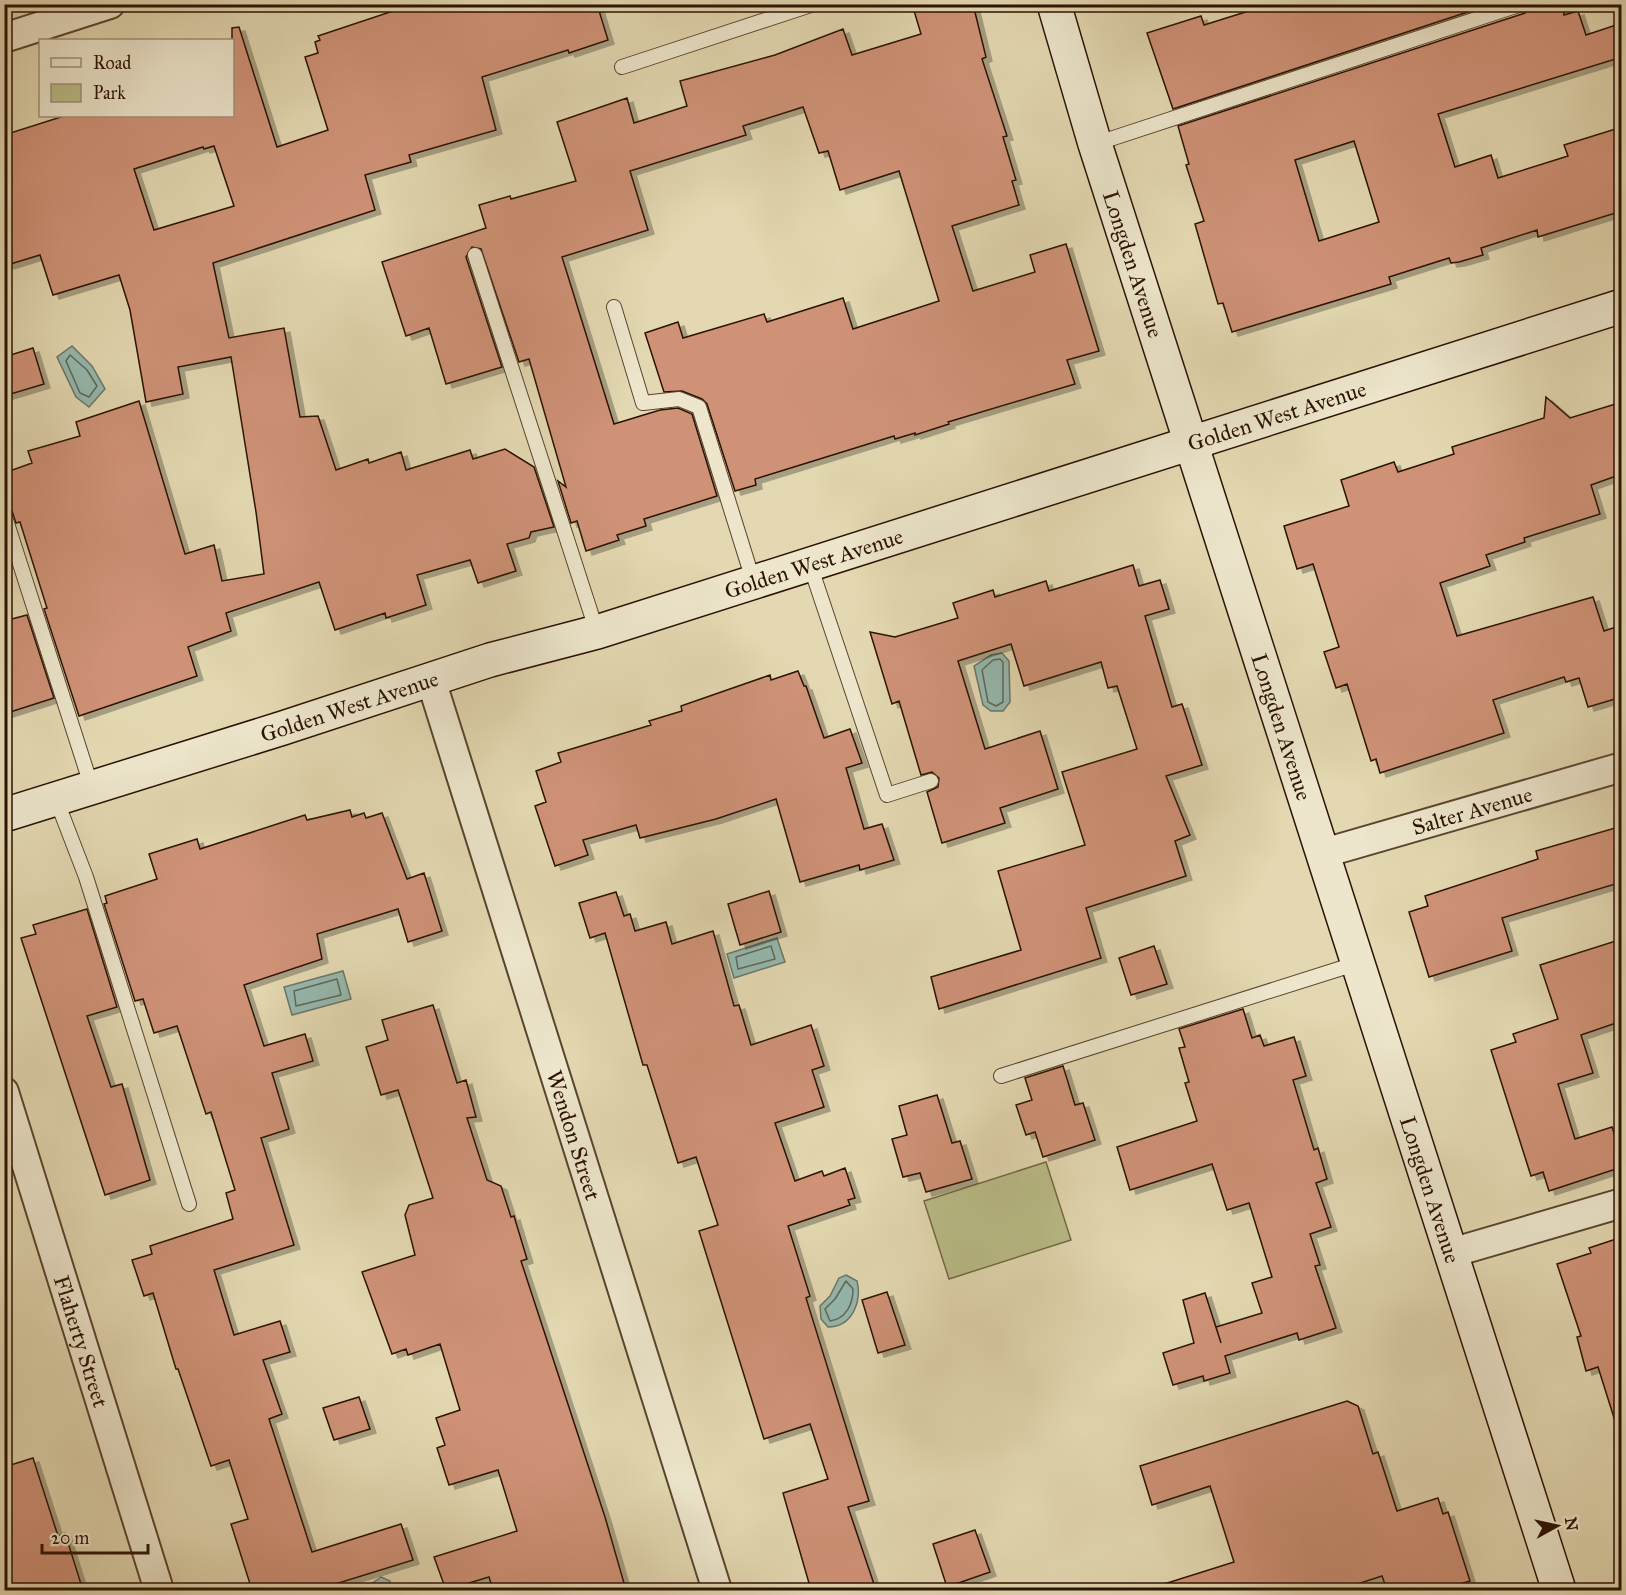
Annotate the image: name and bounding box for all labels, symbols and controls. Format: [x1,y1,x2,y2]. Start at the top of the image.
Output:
legend [39,39,234,117]
text: Road [93,52,131,74]
text: Park [93,82,126,104]
street label: Longden Avenue [1097,187,1169,341]
street label: Golden West Avenue [1184,375,1370,457]
street label: Golden West Avenue [721,523,906,605]
street label: Longden Avenue [1245,650,1318,804]
street label: Golden West Avenue [257,665,442,748]
street label: Salter Avenue [1409,781,1535,841]
street label: Wendon Street [540,1067,607,1204]
street label: Longden Avenue [1394,1113,1466,1267]
street label: Flaherty Street [48,1272,114,1411]
north arrow [1527,1496,1587,1556]
text: N [1561,1516,1582,1532]
scale bar [42,1517,148,1555]
text: 20 m [51,1527,89,1549]

